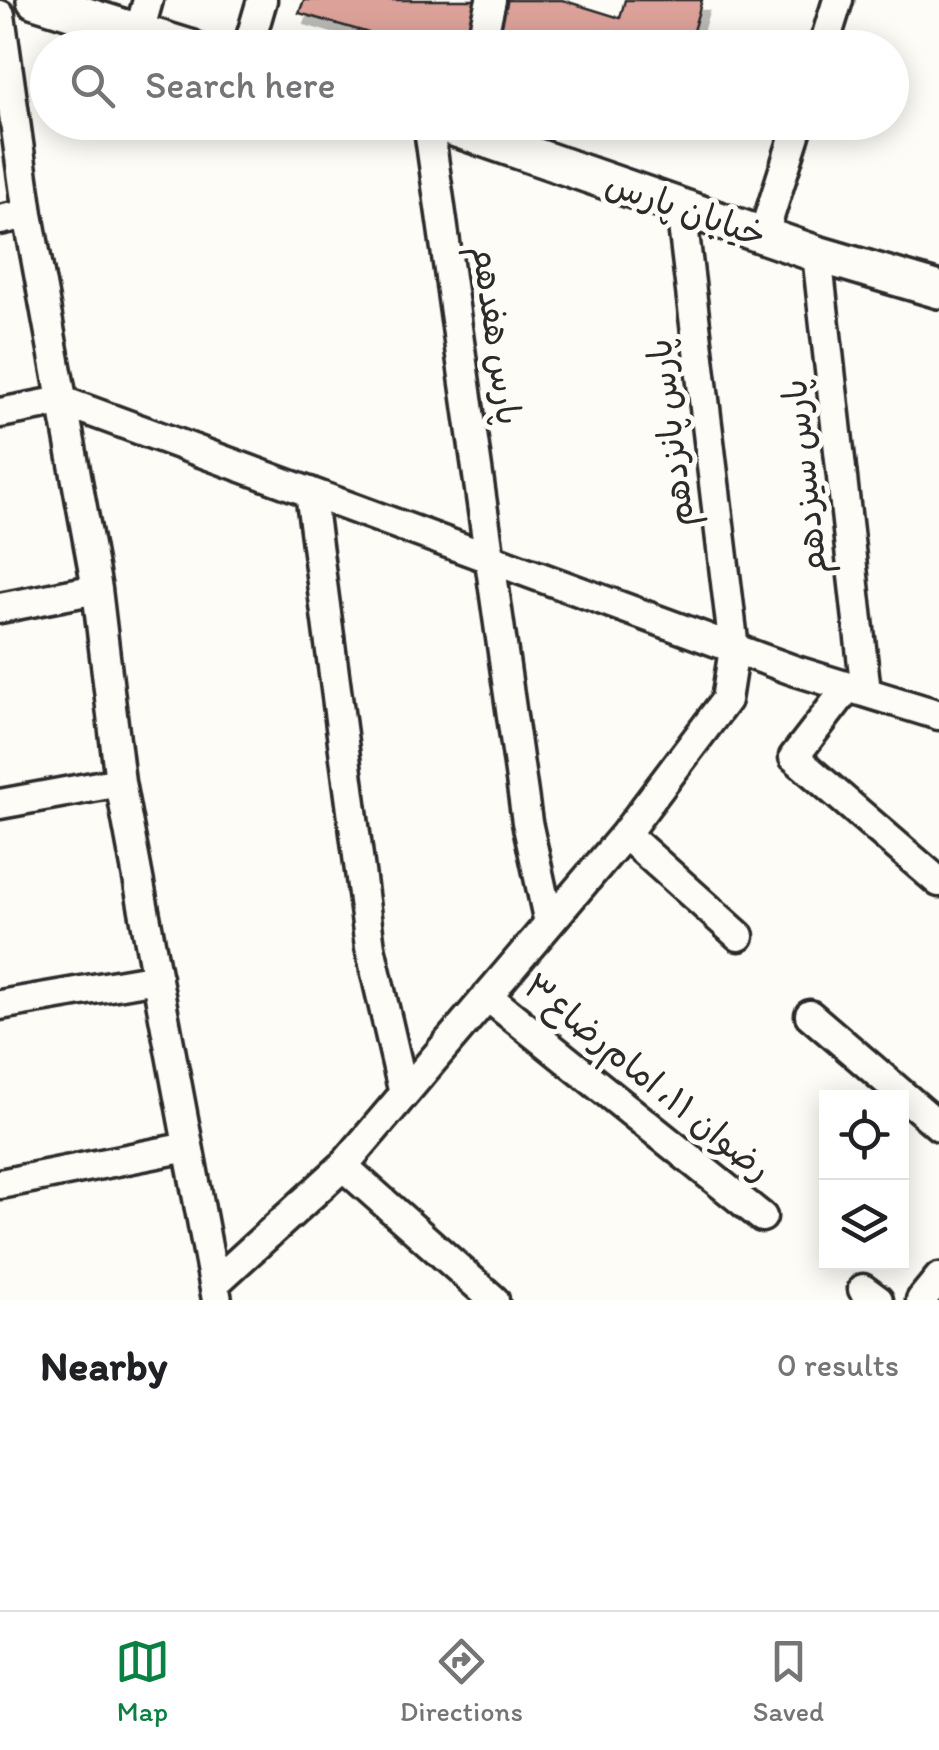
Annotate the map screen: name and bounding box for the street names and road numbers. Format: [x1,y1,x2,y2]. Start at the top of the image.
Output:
street label: خیابان پارس [600,162,772,257]
street label: پارس‌ هفدهم [458,242,530,429]
street label: پارس‌ پانزدهم [638,336,708,530]
street label: پارس‌ سیزدهم [773,377,841,577]
street label: رضوان ۱۱، امام‌رضا‌ع‌۳ [512,964,780,1194]

